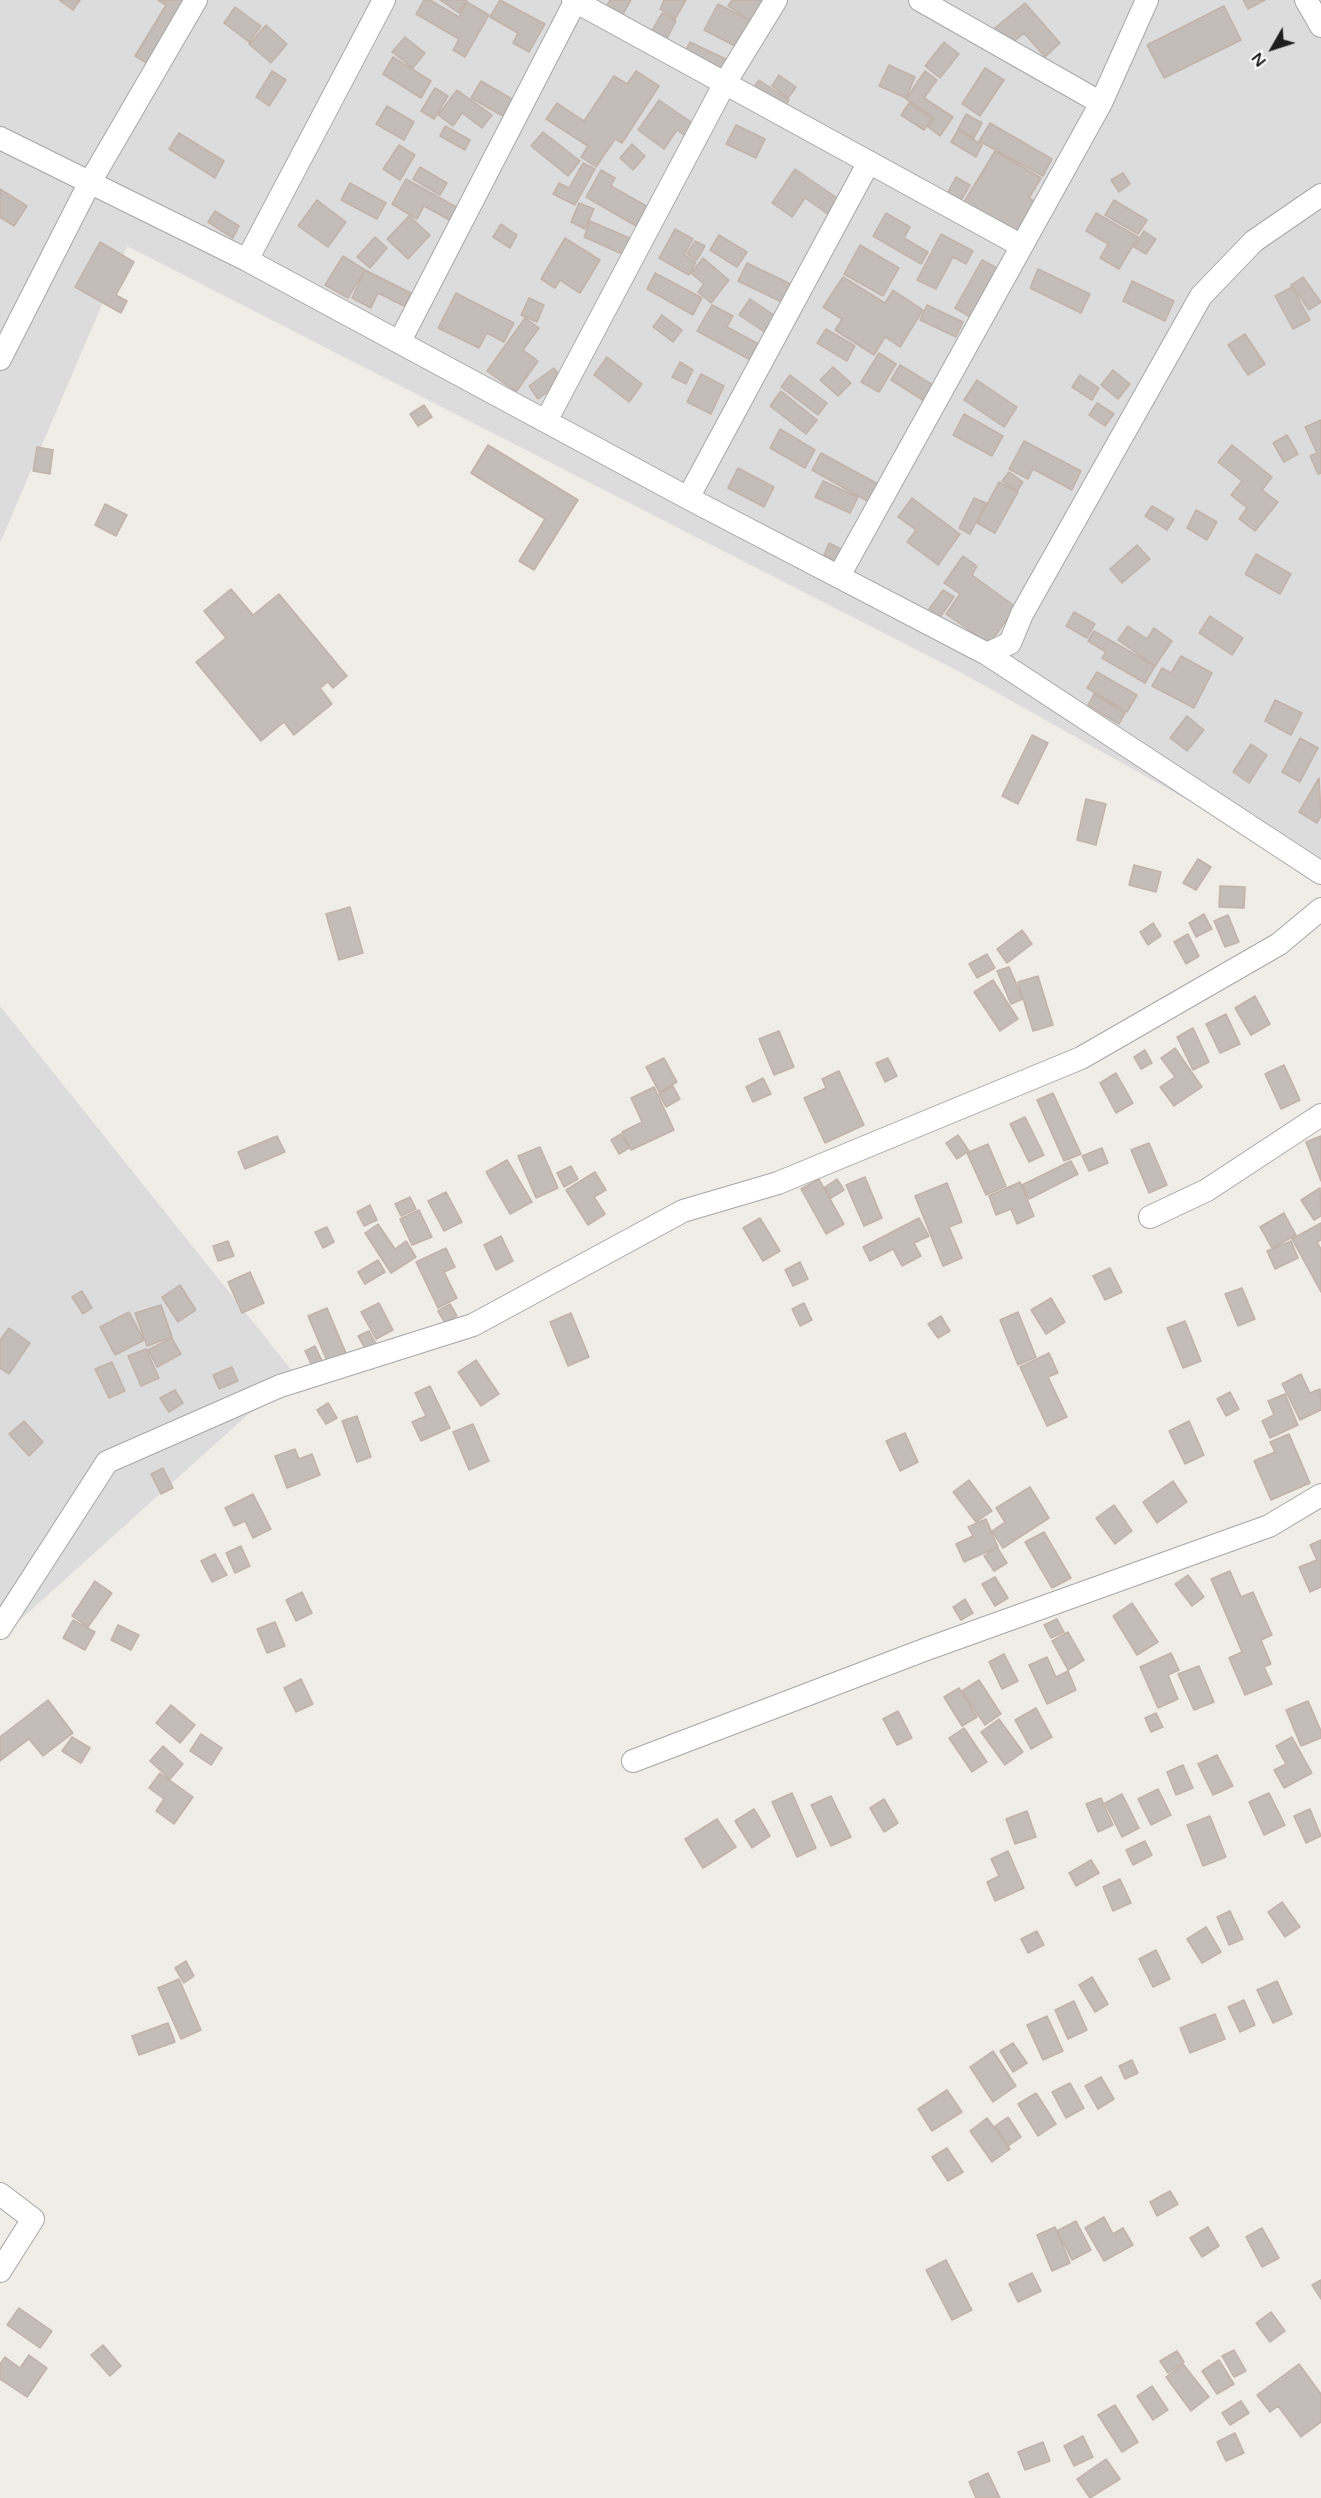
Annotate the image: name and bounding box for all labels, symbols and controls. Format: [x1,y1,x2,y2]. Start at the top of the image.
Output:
north arrow [1243,18,1303,78]
text: N [1247,48,1271,71]

